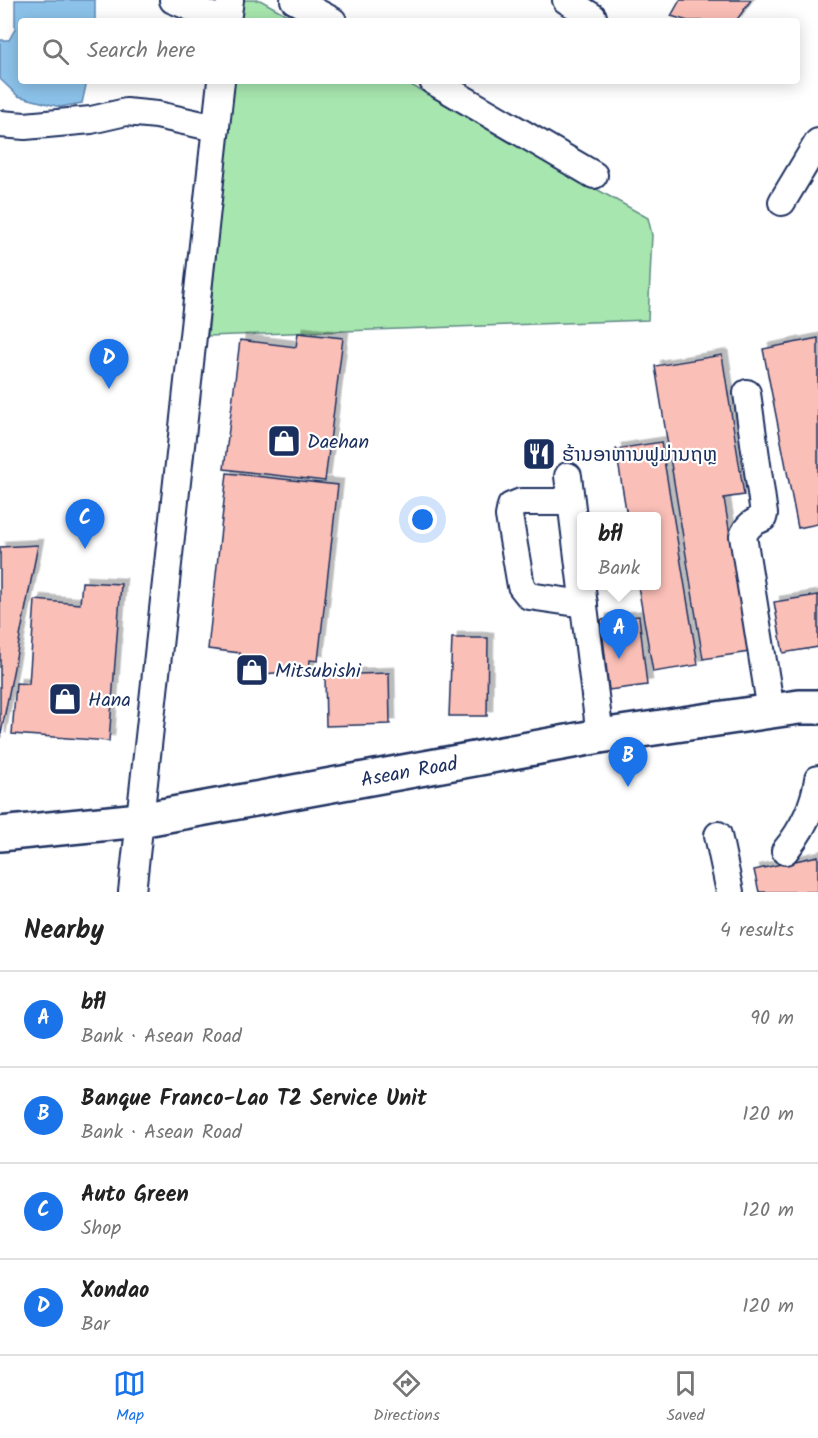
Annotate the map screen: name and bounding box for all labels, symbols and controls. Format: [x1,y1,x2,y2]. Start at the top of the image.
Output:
search box [18,18,800,84]
text: Search here [87,34,195,69]
icon: search [39,35,72,68]
pin: D [90,340,128,389]
shop icon: Daehan [266,423,302,459]
place label: Daehan [307,427,369,459]
restaurant icon: ຮ້ານອາຫານຟູມ່ານຖຫຼ [521,436,557,472]
place label: ຮ້ານອາຫານຟູມ່ານຖຫຼ [562,440,717,472]
pin: C [66,500,104,549]
your location [408,505,437,534]
popup [577,512,661,590]
text: bfl [598,518,622,553]
text: Bank [598,553,640,585]
pin: A [600,610,638,659]
shop icon: Mitsubishi [234,652,270,688]
place label: Mitsubishi [275,656,362,688]
shop icon: Hana [47,681,83,717]
place label: Hana [88,685,131,717]
pin: B [608,738,648,787]
street label: Asean Road [358,749,461,797]
text: Nearby [24,910,104,952]
text: 4 results [720,915,794,947]
text: bfl [81,986,105,1021]
text: A [37,1003,50,1035]
text: 90 m [750,1003,794,1035]
text: Bank · Asean Road [81,1021,242,1053]
text: Banque Franco-Lao T2 Service Unit [81,1082,427,1117]
text: B [37,1099,50,1131]
text: 120 m [742,1099,794,1131]
text: Bank · Asean Road [81,1117,242,1149]
text: Auto Green [81,1178,189,1213]
text: C [37,1195,50,1227]
text: 120 m [742,1195,794,1227]
text: Shop [81,1213,121,1245]
text: Xondao [81,1274,149,1309]
text: D [37,1291,50,1323]
text: 120 m [742,1291,794,1323]
text: Bar [81,1309,110,1341]
tab: Map [113,1367,146,1428]
tab: Directions [373,1367,440,1428]
tab: Saved [667,1367,705,1428]

